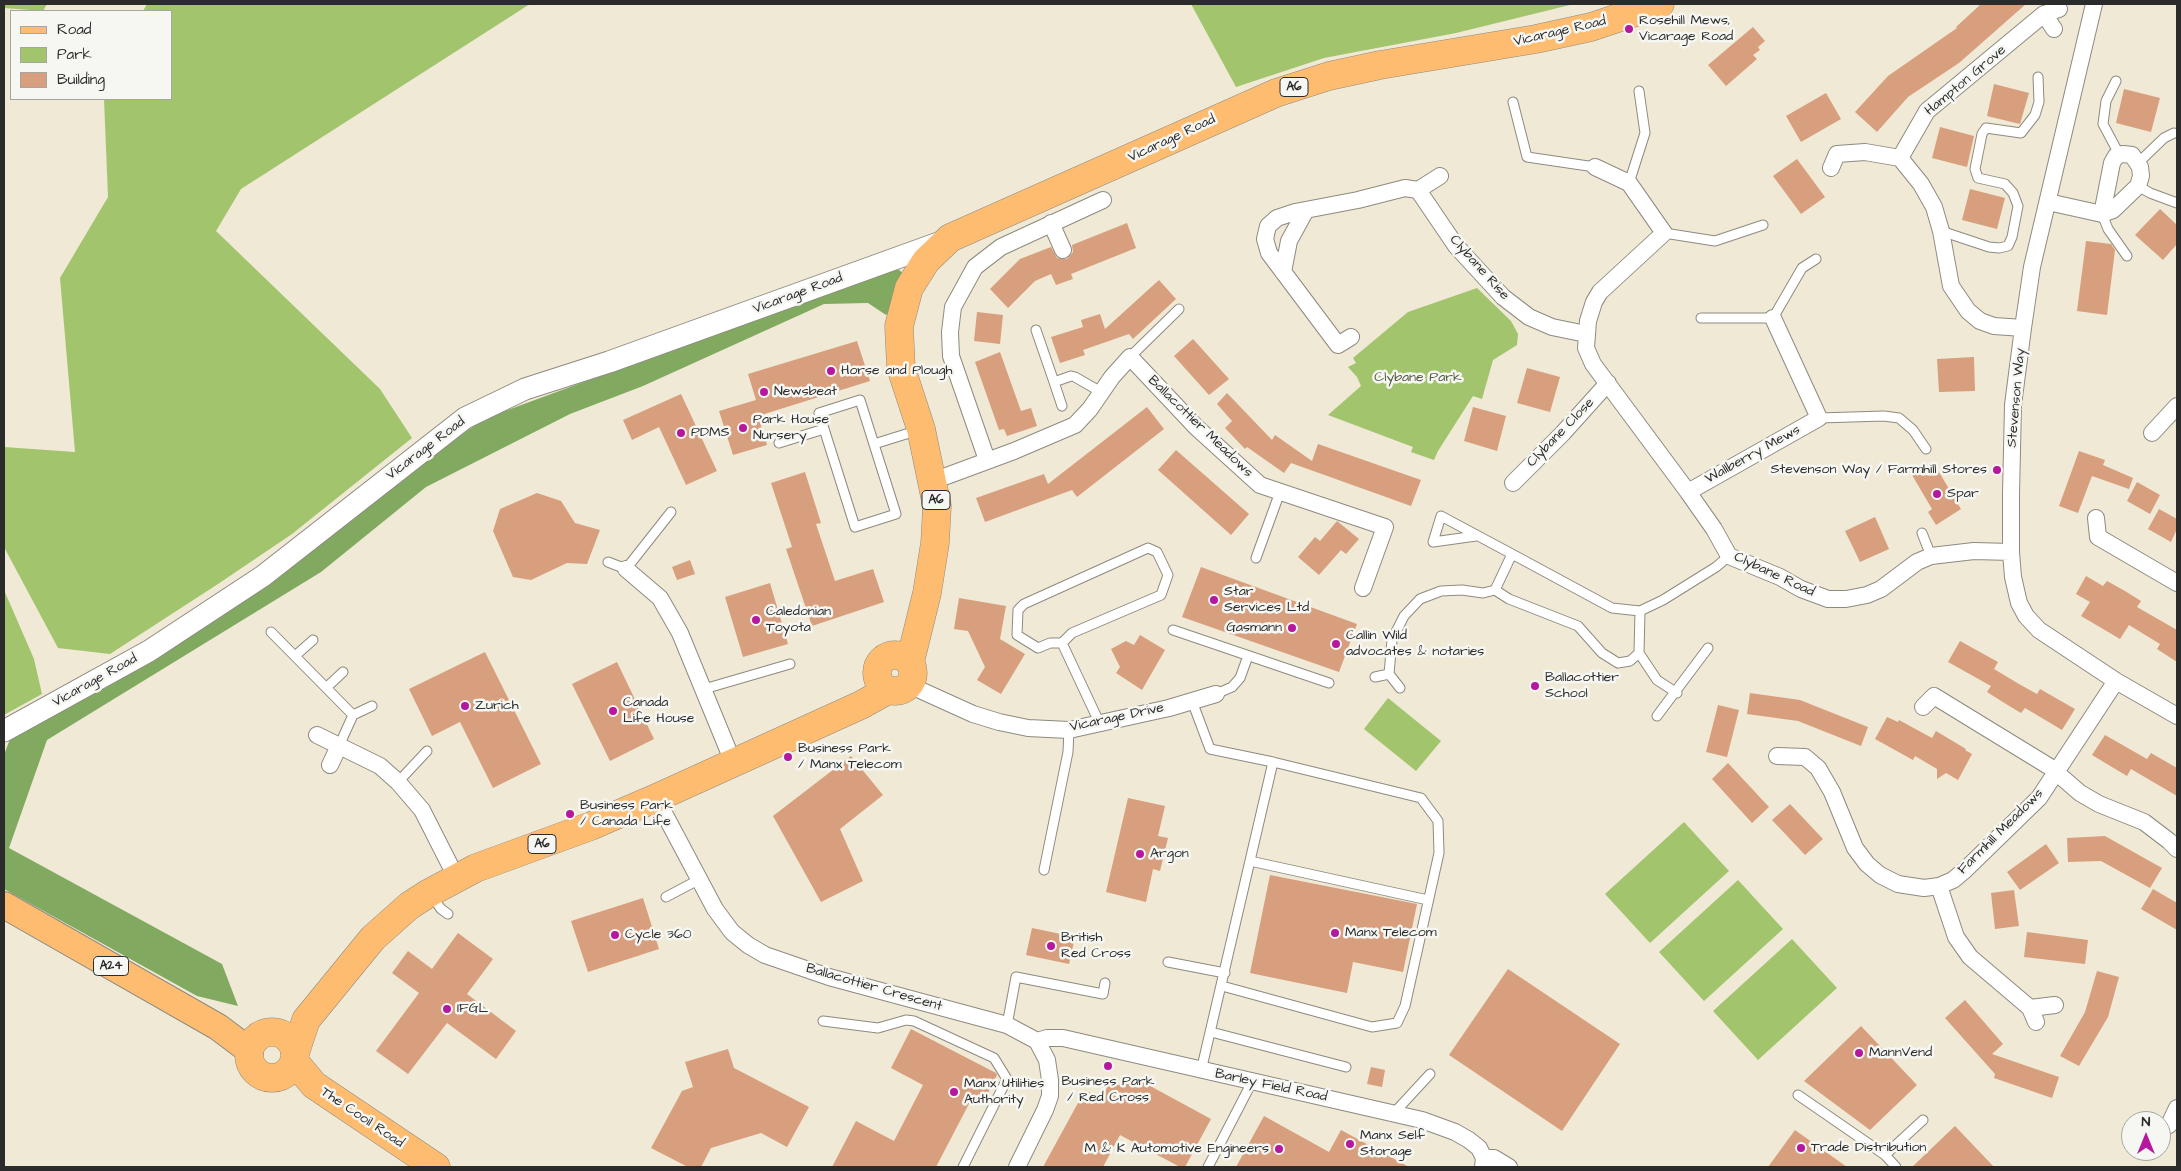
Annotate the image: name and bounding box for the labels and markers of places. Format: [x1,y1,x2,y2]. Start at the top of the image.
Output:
place label: Rosehill Mews, Vicarage Road [1639,13,1733,46]
marker: Rosehill Mews, Vicarage Road [1623,23,1635,35]
place label: Horse and Plough [841,363,952,379]
marker: Horse and Plough [825,365,837,377]
place label: Newsbeat [774,384,837,400]
marker: Newsbeat [758,386,770,398]
place label: Park House Nursery [753,412,829,444]
marker: Park House Nursery [737,422,749,434]
place label: PDMS [691,425,730,441]
marker: PDMS [675,427,687,439]
place label: Stevenson Way / Farmhill Stores [1771,462,1987,478]
marker: Stevenson Way / Farmhill Stores [1991,464,2003,476]
place label: Spar [1947,486,1979,502]
marker: Spar [1931,488,1943,500]
place label: Star Services Ltd [1224,584,1309,616]
marker: Star Services Ltd [1208,594,1220,606]
place label: Caledonian Toyota [766,604,831,636]
marker: Caledonian Toyota [750,614,762,626]
place label: Gasmann [1226,620,1282,636]
marker: Gasmann [1286,622,1298,634]
place label: Callin Wild advocates & notaries [1346,628,1484,660]
marker: Callin Wild advocates & notaries [1330,638,1342,650]
place label: Ballacottier School [1545,670,1619,702]
marker: Ballacottier School [1529,680,1541,692]
place label: Canada Life House [623,695,694,728]
place label: Zurich [475,698,519,714]
marker: Zurich [459,700,471,712]
marker: Canada Life House [607,705,619,717]
place label: Business Park / Manx Telecom [798,741,902,774]
marker: Business Park / Manx Telecom [782,751,794,763]
place label: Business Park / Canada Life [580,798,673,830]
marker: Business Park / Canada Life [564,808,576,820]
place label: Argon [1150,846,1189,862]
marker: Argon [1134,848,1146,860]
place label: Manx Telecom [1345,925,1437,941]
place label: Cycle 360 [625,927,692,943]
marker: Manx Telecom [1329,927,1341,939]
marker: Cycle 360 [609,929,621,941]
place label: British Red Cross [1061,930,1131,962]
marker: British Red Cross [1045,940,1057,952]
place label: IFGL [457,1001,488,1017]
marker: IFGL [441,1003,453,1015]
place label: MannVend [1869,1045,1932,1061]
marker: MannVend [1853,1047,1865,1059]
marker: Business Park / Red Cross [1102,1060,1114,1072]
place label: Business Park / Red Cross [1062,1074,1154,1106]
place label: Manx Utilities Authority [964,1076,1044,1108]
marker: Manx Utilities Authority [948,1086,960,1098]
place label: Manx Self Storage [1360,1128,1425,1160]
marker: Manx Self Storage [1344,1138,1356,1150]
place label: Trade Distribution [1811,1140,1926,1156]
place label: M & K Automotive Engineers [1085,1141,1269,1157]
marker: Trade Distribution [1795,1142,1807,1154]
marker: M & K Automotive Engineers [1273,1143,1285,1155]

